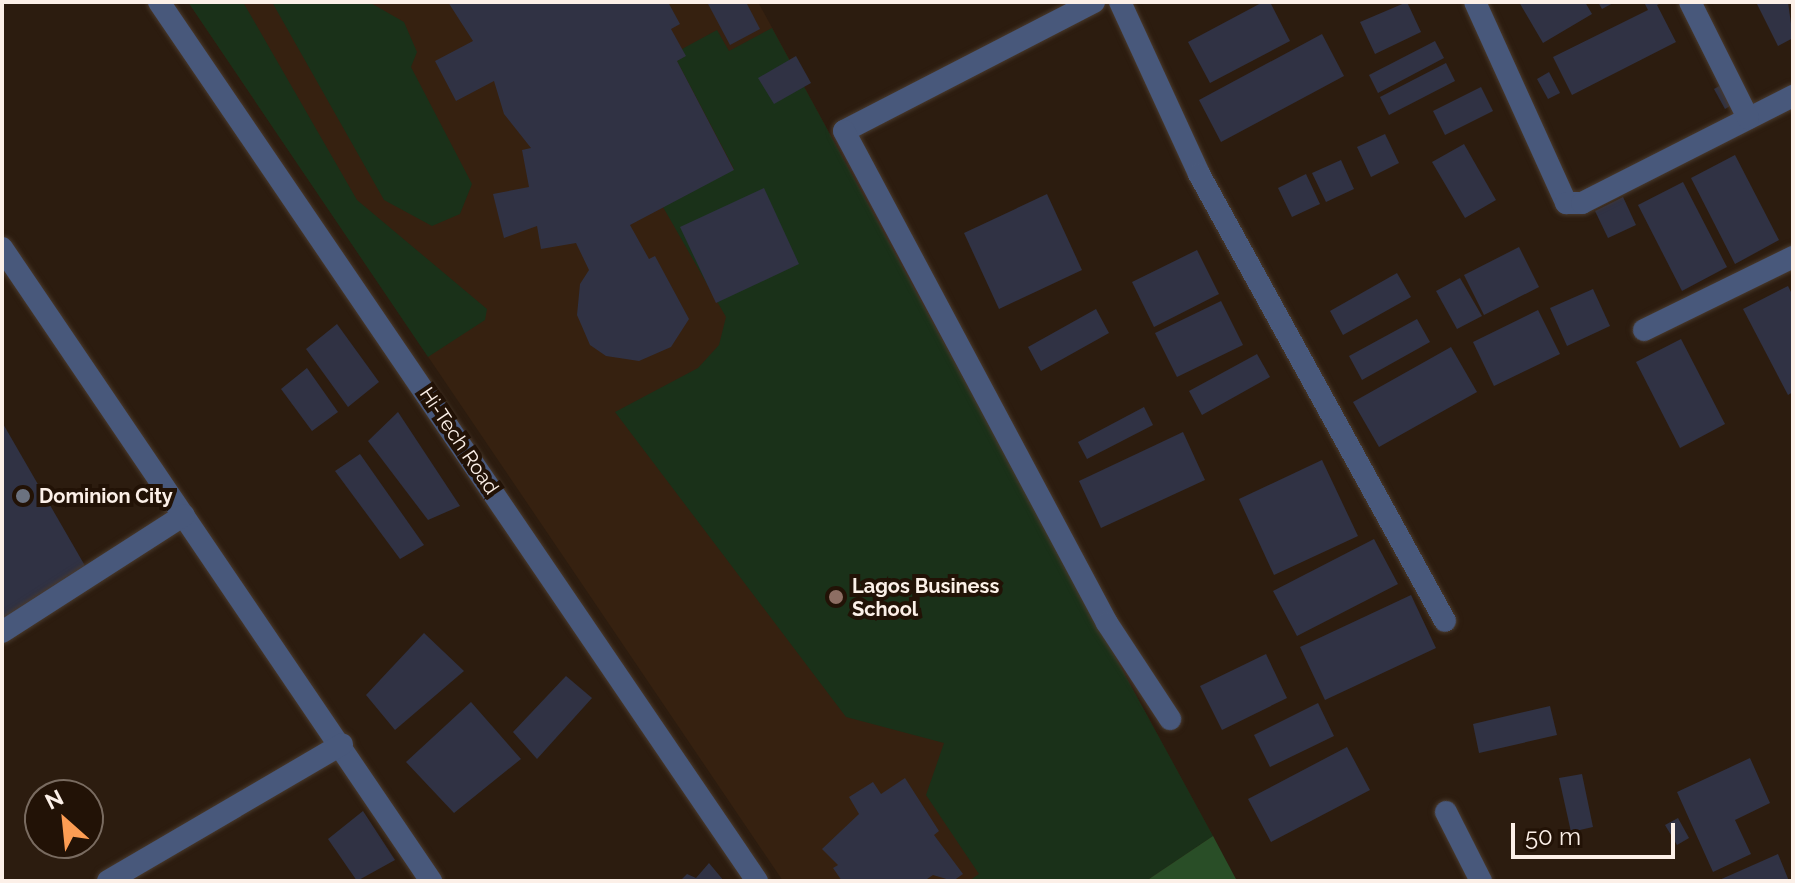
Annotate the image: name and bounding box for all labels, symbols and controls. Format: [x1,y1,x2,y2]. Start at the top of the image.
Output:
street label: Hi-Tech Road [414,383,504,499]
place label: Dominion City [39,484,173,508]
marker: Dominion City [14,487,32,505]
place label: Lagos Business School [852,574,999,621]
marker: Lagos Business School [827,588,845,606]
north arrow [24,779,104,859]
text: N [41,784,67,815]
scale bar [1515,807,1679,857]
text: 50 m [1525,822,1581,851]

